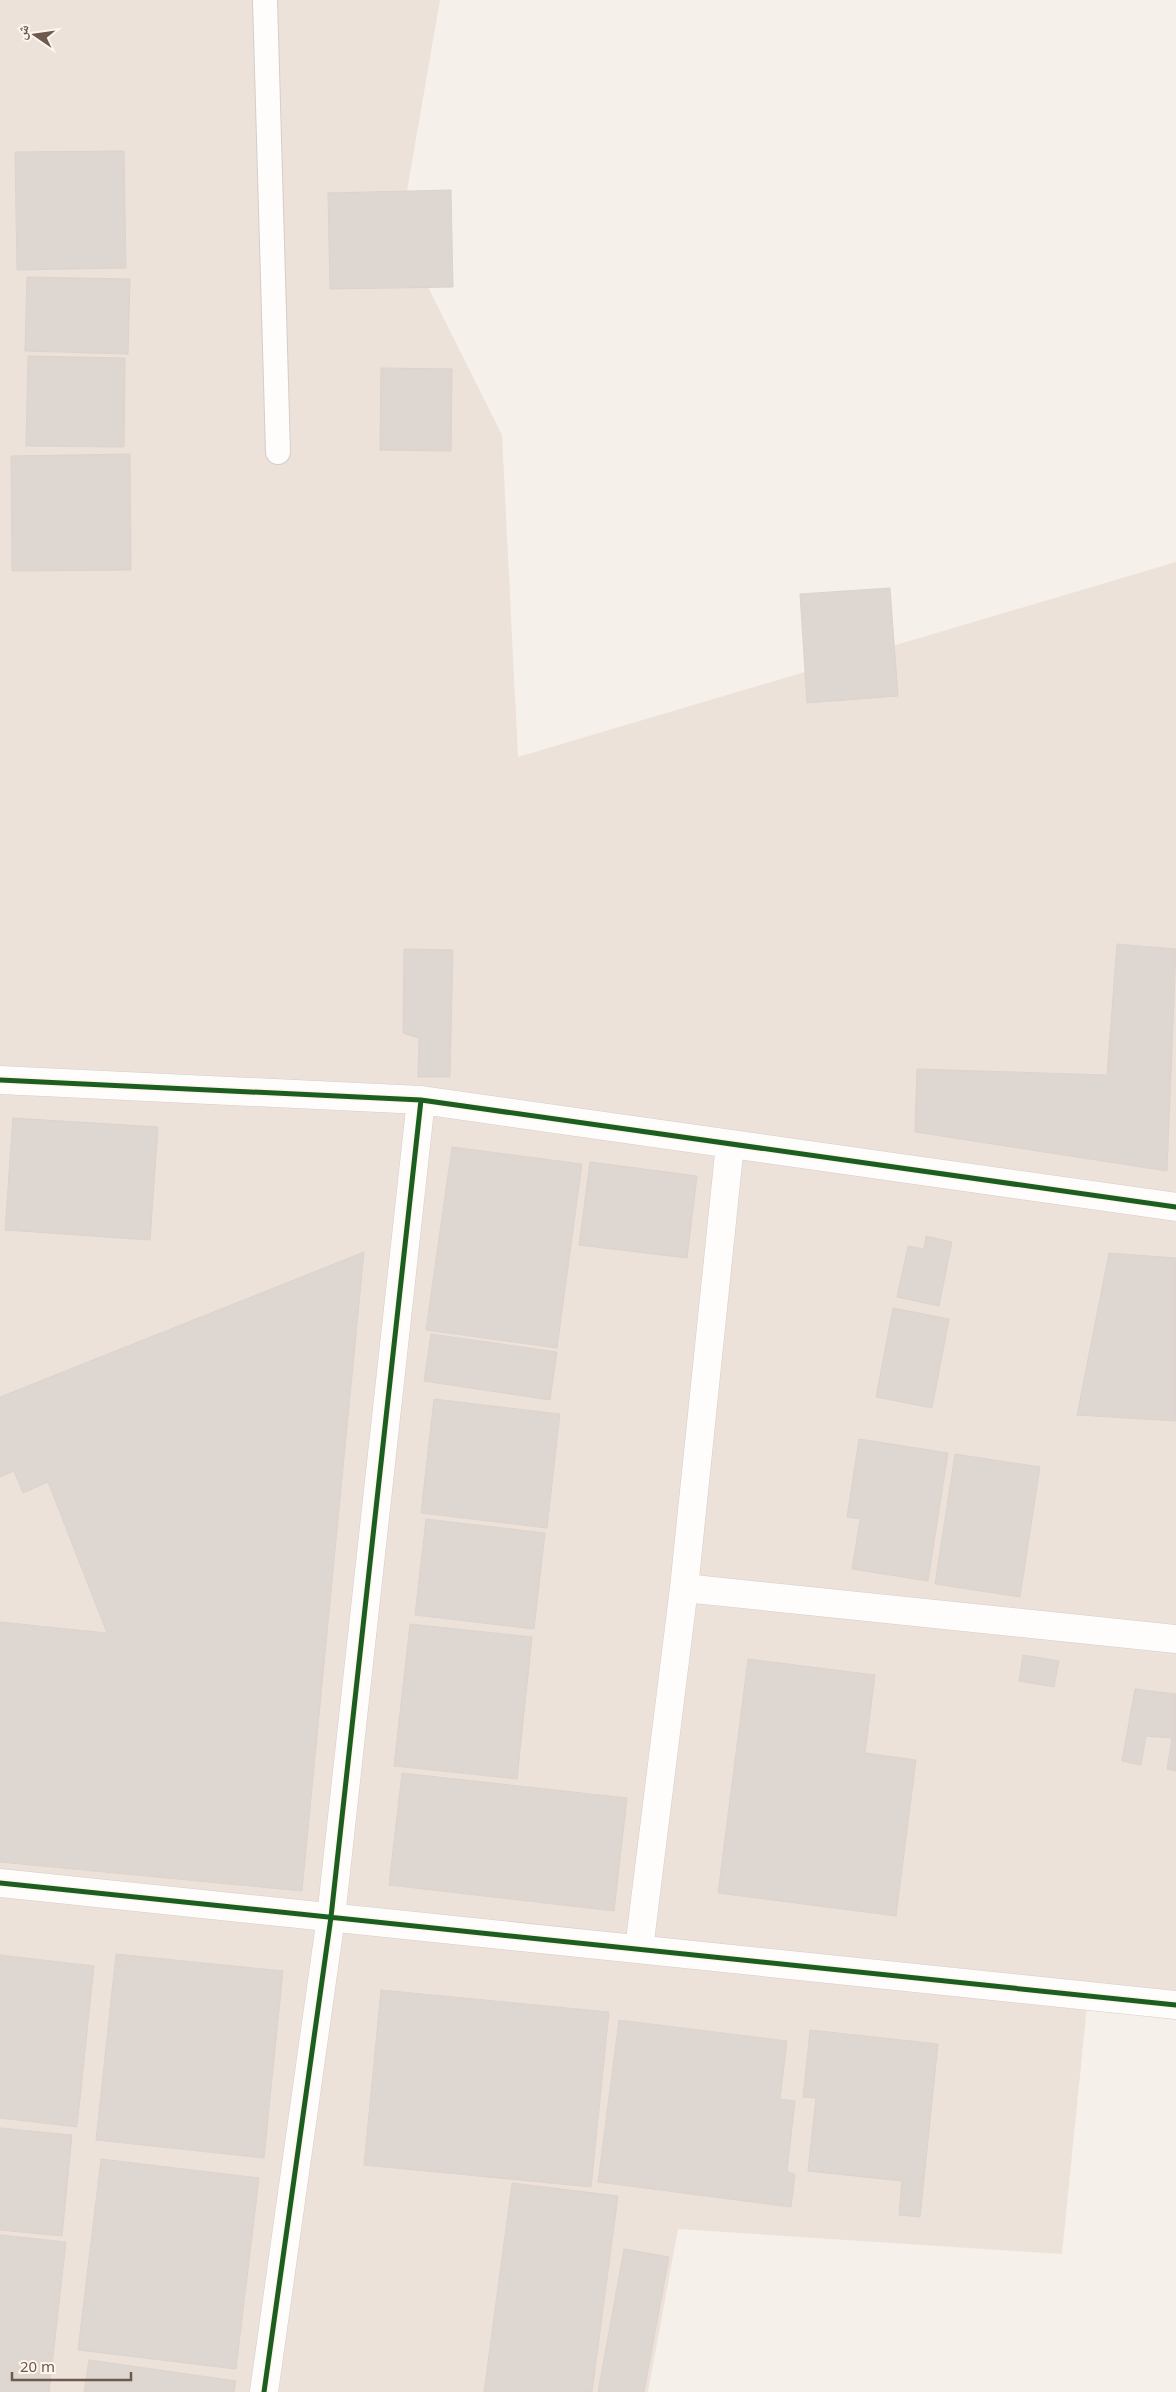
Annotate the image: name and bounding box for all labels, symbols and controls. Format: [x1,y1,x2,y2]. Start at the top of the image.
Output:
north arrow [10,10,60,60]
text: ش [11,22,33,41]
scale bar [12,2350,131,2382]
text: 20 m [20,2356,55,2376]

